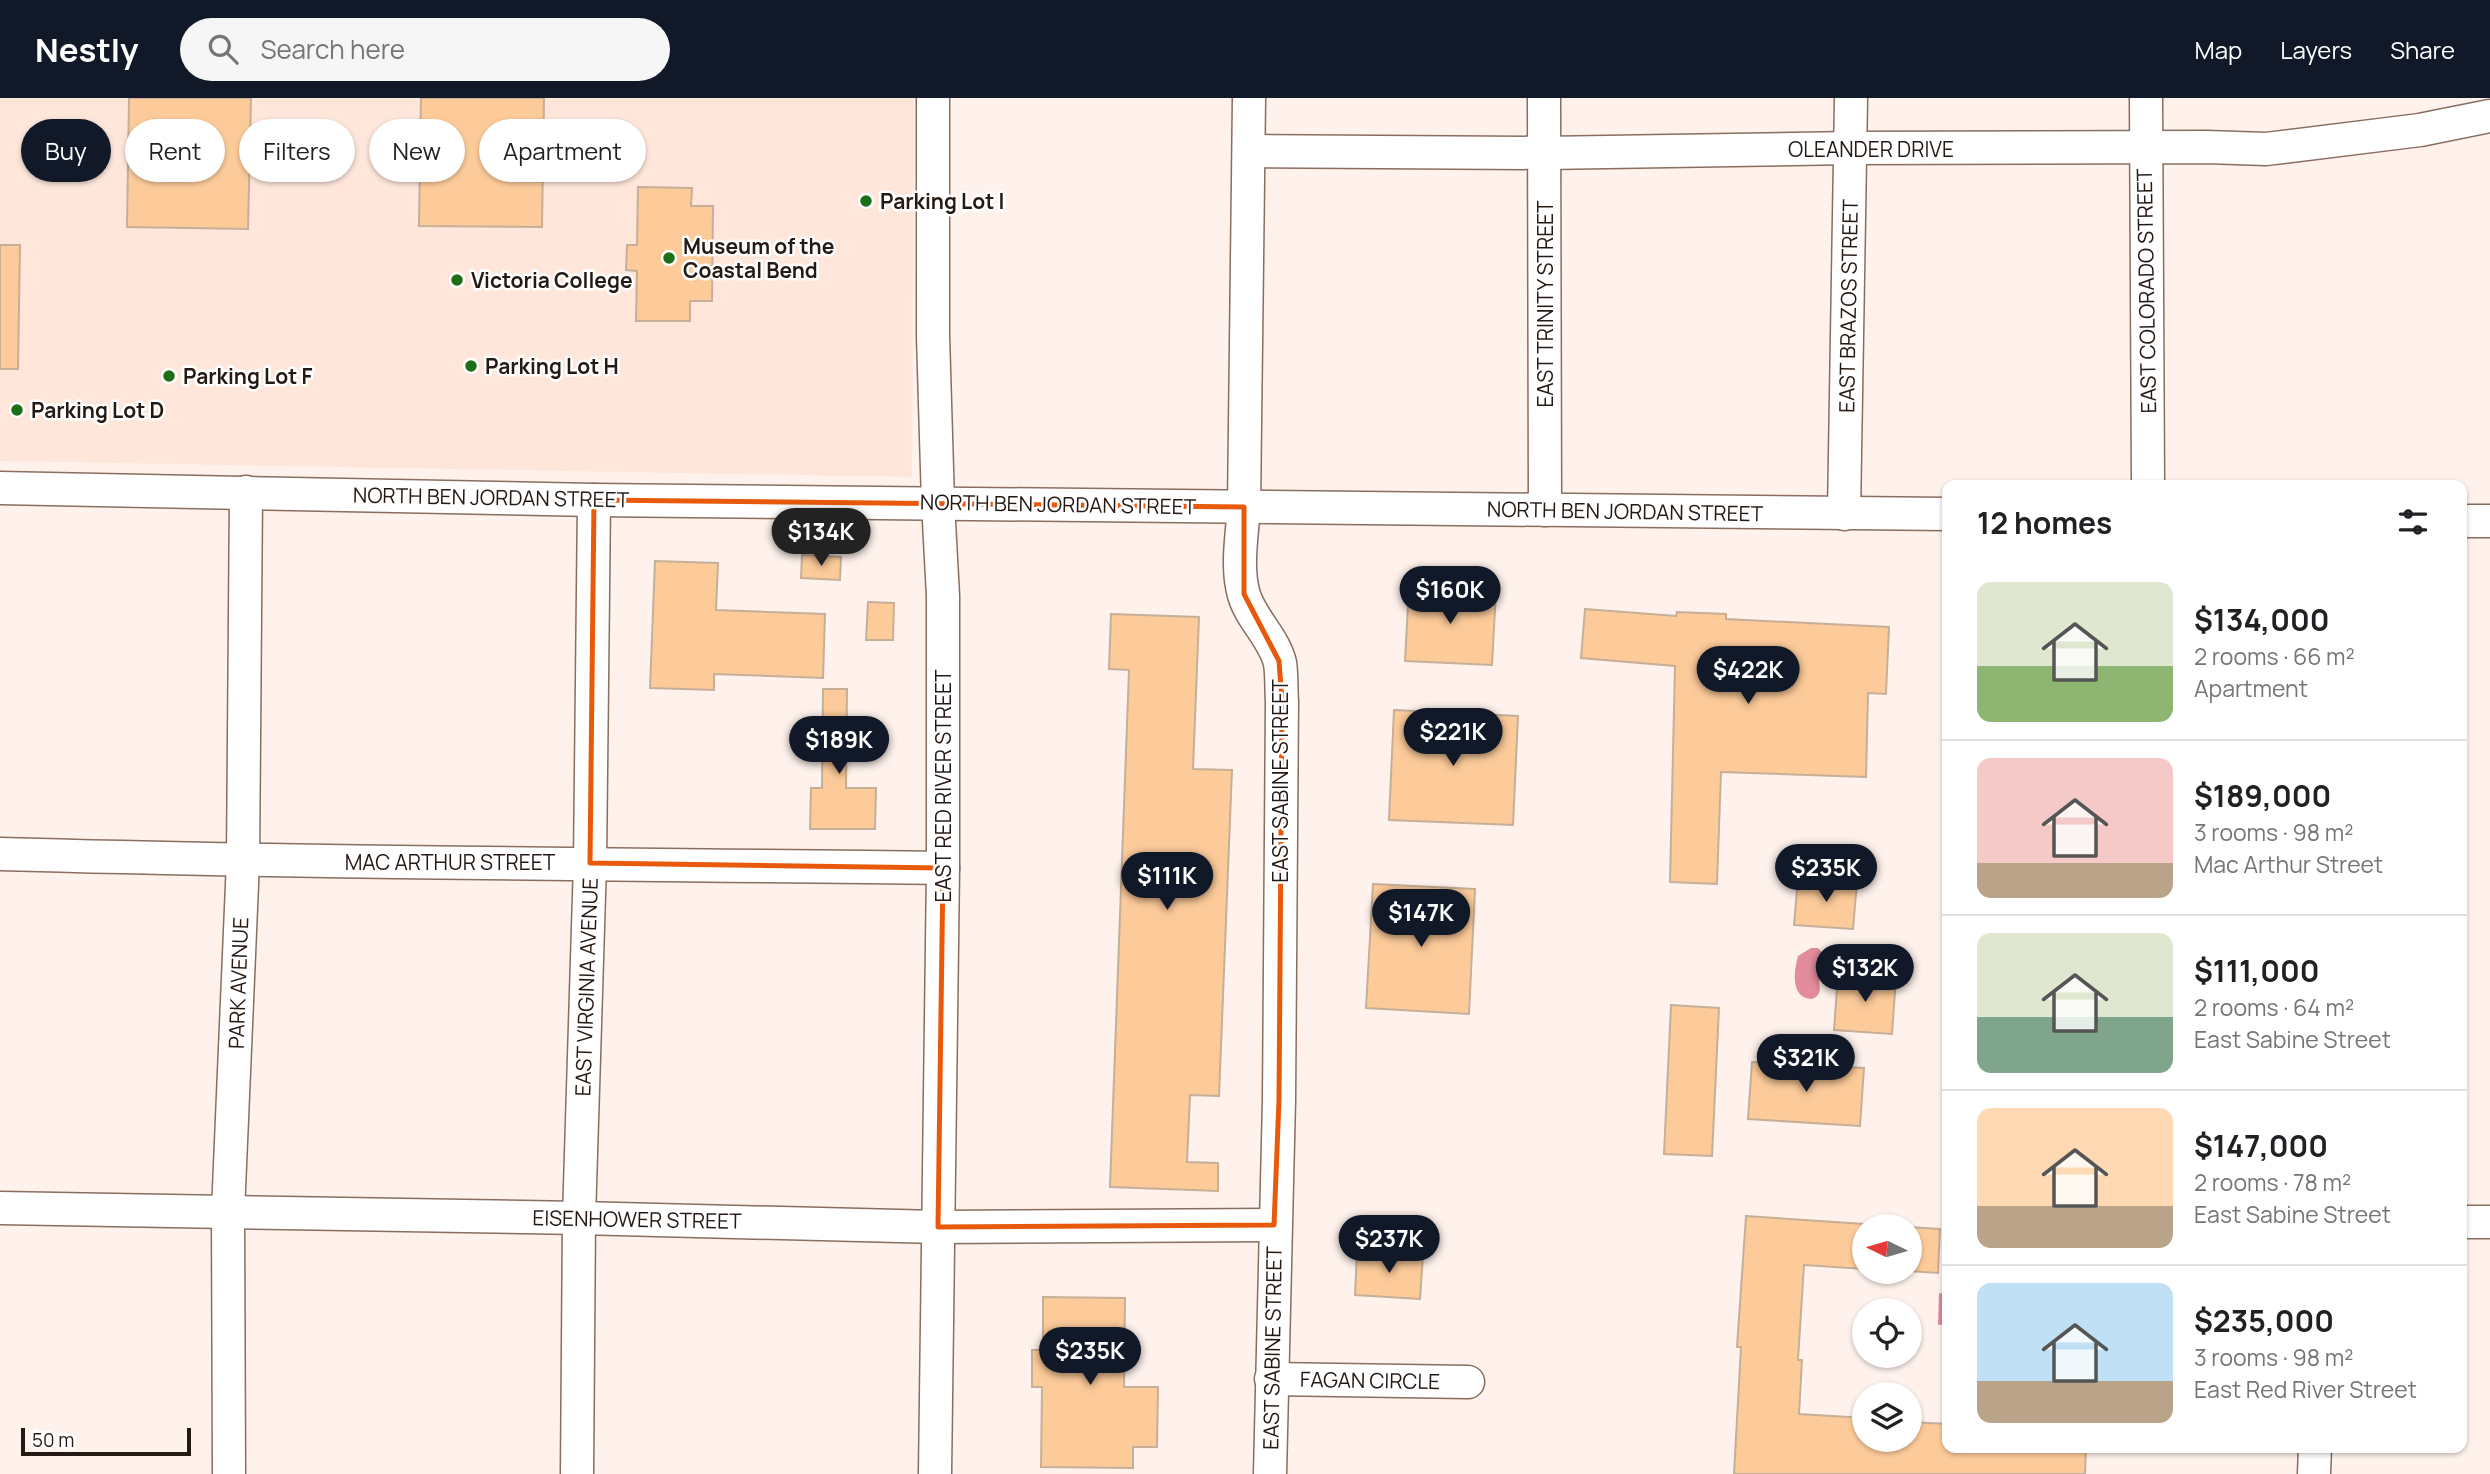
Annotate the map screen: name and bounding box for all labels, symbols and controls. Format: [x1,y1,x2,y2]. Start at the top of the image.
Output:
search box [180,18,670,81]
text: Nestly [35,27,138,72]
icon: search [204,30,242,68]
text: Search here [260,31,405,67]
text: Map [2195,33,2242,66]
text: Layers [2280,33,2352,66]
text: Share [2390,33,2455,66]
chip: Buy [21,119,111,182]
chip: Rent [125,119,225,182]
chip: Filters [239,119,355,182]
chip: New [369,119,465,182]
chip: Apartment [479,119,646,182]
street label: OLEANDER DRIVE [1788,135,1954,163]
street label: EAST COLORADO STREET [2130,168,2162,414]
place label: Parking Lot I [880,187,1004,215]
marker: Parking Lot I [858,193,874,209]
street label: EAST BRAZOS STREET [1832,198,1864,413]
street label: EAST TRINITY STREET [1531,200,1559,408]
place label: Museum of the Coastal Bend [683,232,834,284]
marker: Museum of the Coastal Bend [661,250,677,266]
place label: Victoria College [471,266,633,294]
marker: Victoria College [449,272,465,288]
place label: Parking Lot H [485,352,619,380]
marker: Parking Lot H [463,358,479,374]
place label: Parking Lot F [183,362,313,390]
marker: Parking Lot F [161,368,177,384]
place label: Parking Lot D [31,396,164,424]
marker: Parking Lot D [9,402,25,418]
street label: NORTH BEN JORDAN STREET [353,481,630,513]
street label: NORTH BEN JORDAN STREET [920,488,1197,520]
street label: NORTH BEN JORDAN STREET [1487,495,1764,527]
text: 12 homes [1977,502,2112,543]
icon: filters [2394,503,2432,541]
pin: $134K [772,508,870,568]
text: $134K [788,515,854,547]
pin: $160K [1401,566,1499,626]
text: $160K [1416,573,1484,605]
text: $134,000 [2194,599,2329,640]
icon: home [2033,610,2117,694]
text: 2 rooms · 66 m² [2194,640,2355,672]
pin: $422K [1699,646,1797,706]
text: $422K [1713,653,1783,685]
street label: EAST RED RIVER STREET [929,669,957,902]
text: Apartment [2194,672,2308,704]
street label: EAST SABINE STREET [1266,679,1294,883]
pin: $221K [1404,708,1502,768]
text: $221K [1420,715,1486,747]
pin: $189K [790,716,888,776]
text: $189K [805,723,873,755]
text: $189,000 [2194,775,2331,816]
icon: home [2033,786,2117,870]
text: 3 rooms · 98 m² [2194,816,2354,848]
pin: $235K [1777,844,1875,904]
street label: MAC ARTHUR STREET [345,848,556,876]
text: Mac Arthur Street [2194,848,2383,880]
text: $235K [1791,851,1861,883]
pin: $111K [1118,852,1216,912]
text: $111K [1137,859,1197,891]
street label: EAST VIRGINIA AVENUE [568,877,604,1097]
pin: $147K [1372,890,1470,949]
text: $147K [1388,896,1454,928]
street label: PARK AVENUE [222,917,254,1049]
pin: $132K [1816,944,1914,1004]
text: $111,000 [2194,950,2319,991]
text: $132K [1832,951,1898,983]
icon: home [2033,961,2117,1045]
text: 2 rooms · 64 m² [2194,991,2354,1023]
text: East Sabine Street [2194,1023,2391,1055]
pin: $321K [1757,1034,1855,1094]
text: $321K [1773,1041,1839,1073]
text: $147,000 [2194,1125,2328,1166]
icon: home [2033,1136,2117,1220]
text: 2 rooms · 78 m² [2194,1166,2351,1198]
text: East Sabine Street [2194,1198,2391,1230]
street label: EISENHOWER STREET [532,1203,742,1235]
north arrow [1852,1214,1922,1284]
map controls [1852,1214,1922,1452]
pin: $237K [1340,1216,1438,1275]
text: $237K [1355,1222,1423,1254]
street label: EAST SABINE STREET [1256,1245,1288,1450]
button: locate [1852,1298,1922,1368]
text: $235,000 [2194,1300,2334,1341]
icon: home [2033,1311,2117,1395]
pin: $235K [1041,1328,1139,1387]
text: $235K [1055,1334,1125,1366]
text: 3 rooms · 98 m² [2194,1341,2354,1373]
street label: FAGAN CIRCLE [1300,1365,1440,1395]
text: East Red River Street [2194,1373,2417,1405]
button: layers [1852,1382,1922,1452]
scale bar [21,1425,191,1457]
text: 50 m [32,1427,74,1453]

